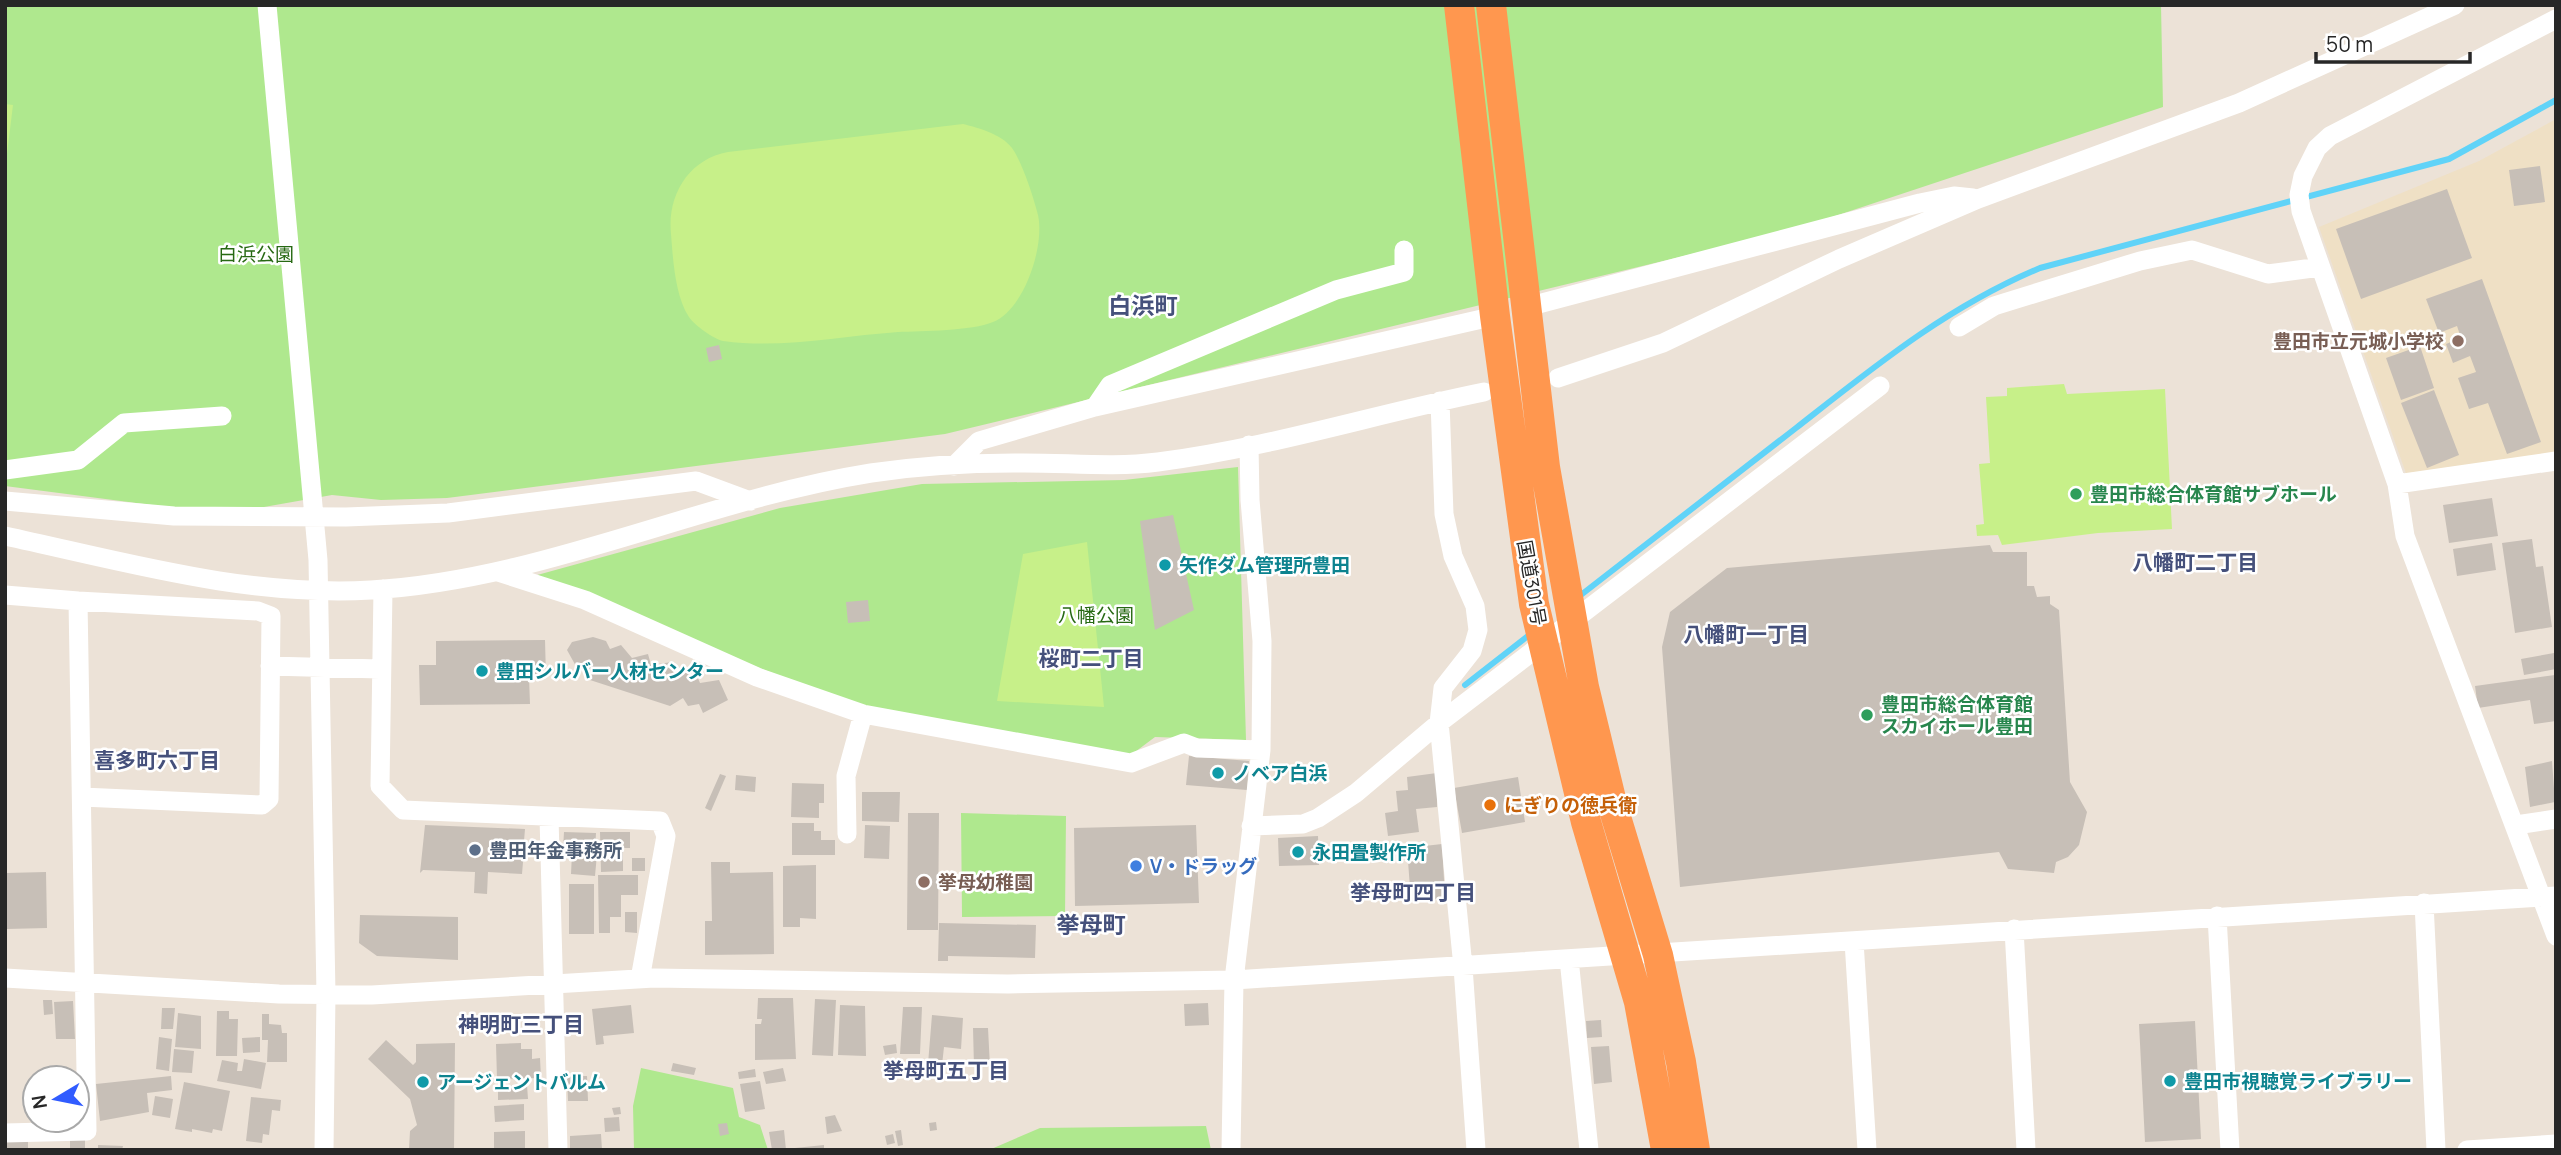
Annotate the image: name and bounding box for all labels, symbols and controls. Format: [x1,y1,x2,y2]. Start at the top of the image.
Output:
scale bar [2316,21,2470,65]
text: 50 m [2326,30,2373,58]
park label: 白浜公園 [218,241,294,267]
district label: 白浜町 [1109,289,1178,321]
place label: 豊田市立元城小学校 [2273,328,2444,354]
marker: 豊田市立元城小学校 [2450,333,2466,349]
place label: 豊田市総合体育館サブホール [2090,481,2337,507]
marker: 豊田市総合体育館サブホール [2068,486,2084,502]
street label: 国道301号 [1512,538,1552,628]
district label: 八幡町二丁目 [2132,548,2258,576]
place label: 矢作ダム管理所豊田 [1179,552,1350,578]
marker: 矢作ダム管理所豊田 [1157,557,1173,573]
park label: 八幡公園 [1058,602,1134,628]
district label: 八幡町一丁目 [1683,620,1809,648]
district label: 桜町二丁目 [1039,644,1144,672]
place label: 豊田シルバー人材センター [496,658,724,684]
marker: 豊田シルバー人材センター [474,663,490,679]
place label: 豊田市総合体育館 スカイホール豊田 [1881,691,2033,739]
marker: 豊田市総合体育館 スカイホール豊田 [1859,707,1875,723]
district label: 喜多町六丁目 [94,746,220,774]
place label: ノベア白浜 [1232,760,1327,786]
marker: ノベア白浜 [1210,765,1226,781]
place label: にぎりの徳兵衛 [1504,792,1637,818]
marker: にぎりの徳兵衛 [1482,797,1498,813]
place label: 豊田年金事務所 [489,837,622,863]
place label: 永田畳製作所 [1312,839,1426,865]
marker: 豊田年金事務所 [467,842,483,858]
marker: 永田畳製作所 [1290,844,1306,860]
place label: V・ドラッグ [1150,853,1257,879]
marker: V・ドラッグ [1128,858,1144,874]
place label: 挙母幼稚園 [938,869,1033,895]
marker: 挙母幼稚園 [916,874,932,890]
district label: 挙母町四丁目 [1350,878,1476,906]
district label: 挙母町 [1057,908,1126,940]
district label: 神明町三丁目 [458,1010,584,1038]
district label: 挙母町五丁目 [883,1056,1009,1084]
north arrow [21,1064,91,1134]
place label: 豊田市視聴覚ライブラリー [2184,1068,2412,1094]
place label: アージェントバルム [437,1069,606,1095]
marker: 豊田市視聴覚ライブラリー [2162,1073,2178,1089]
marker: アージェントバルム [415,1074,431,1090]
text: N [25,1093,53,1111]

